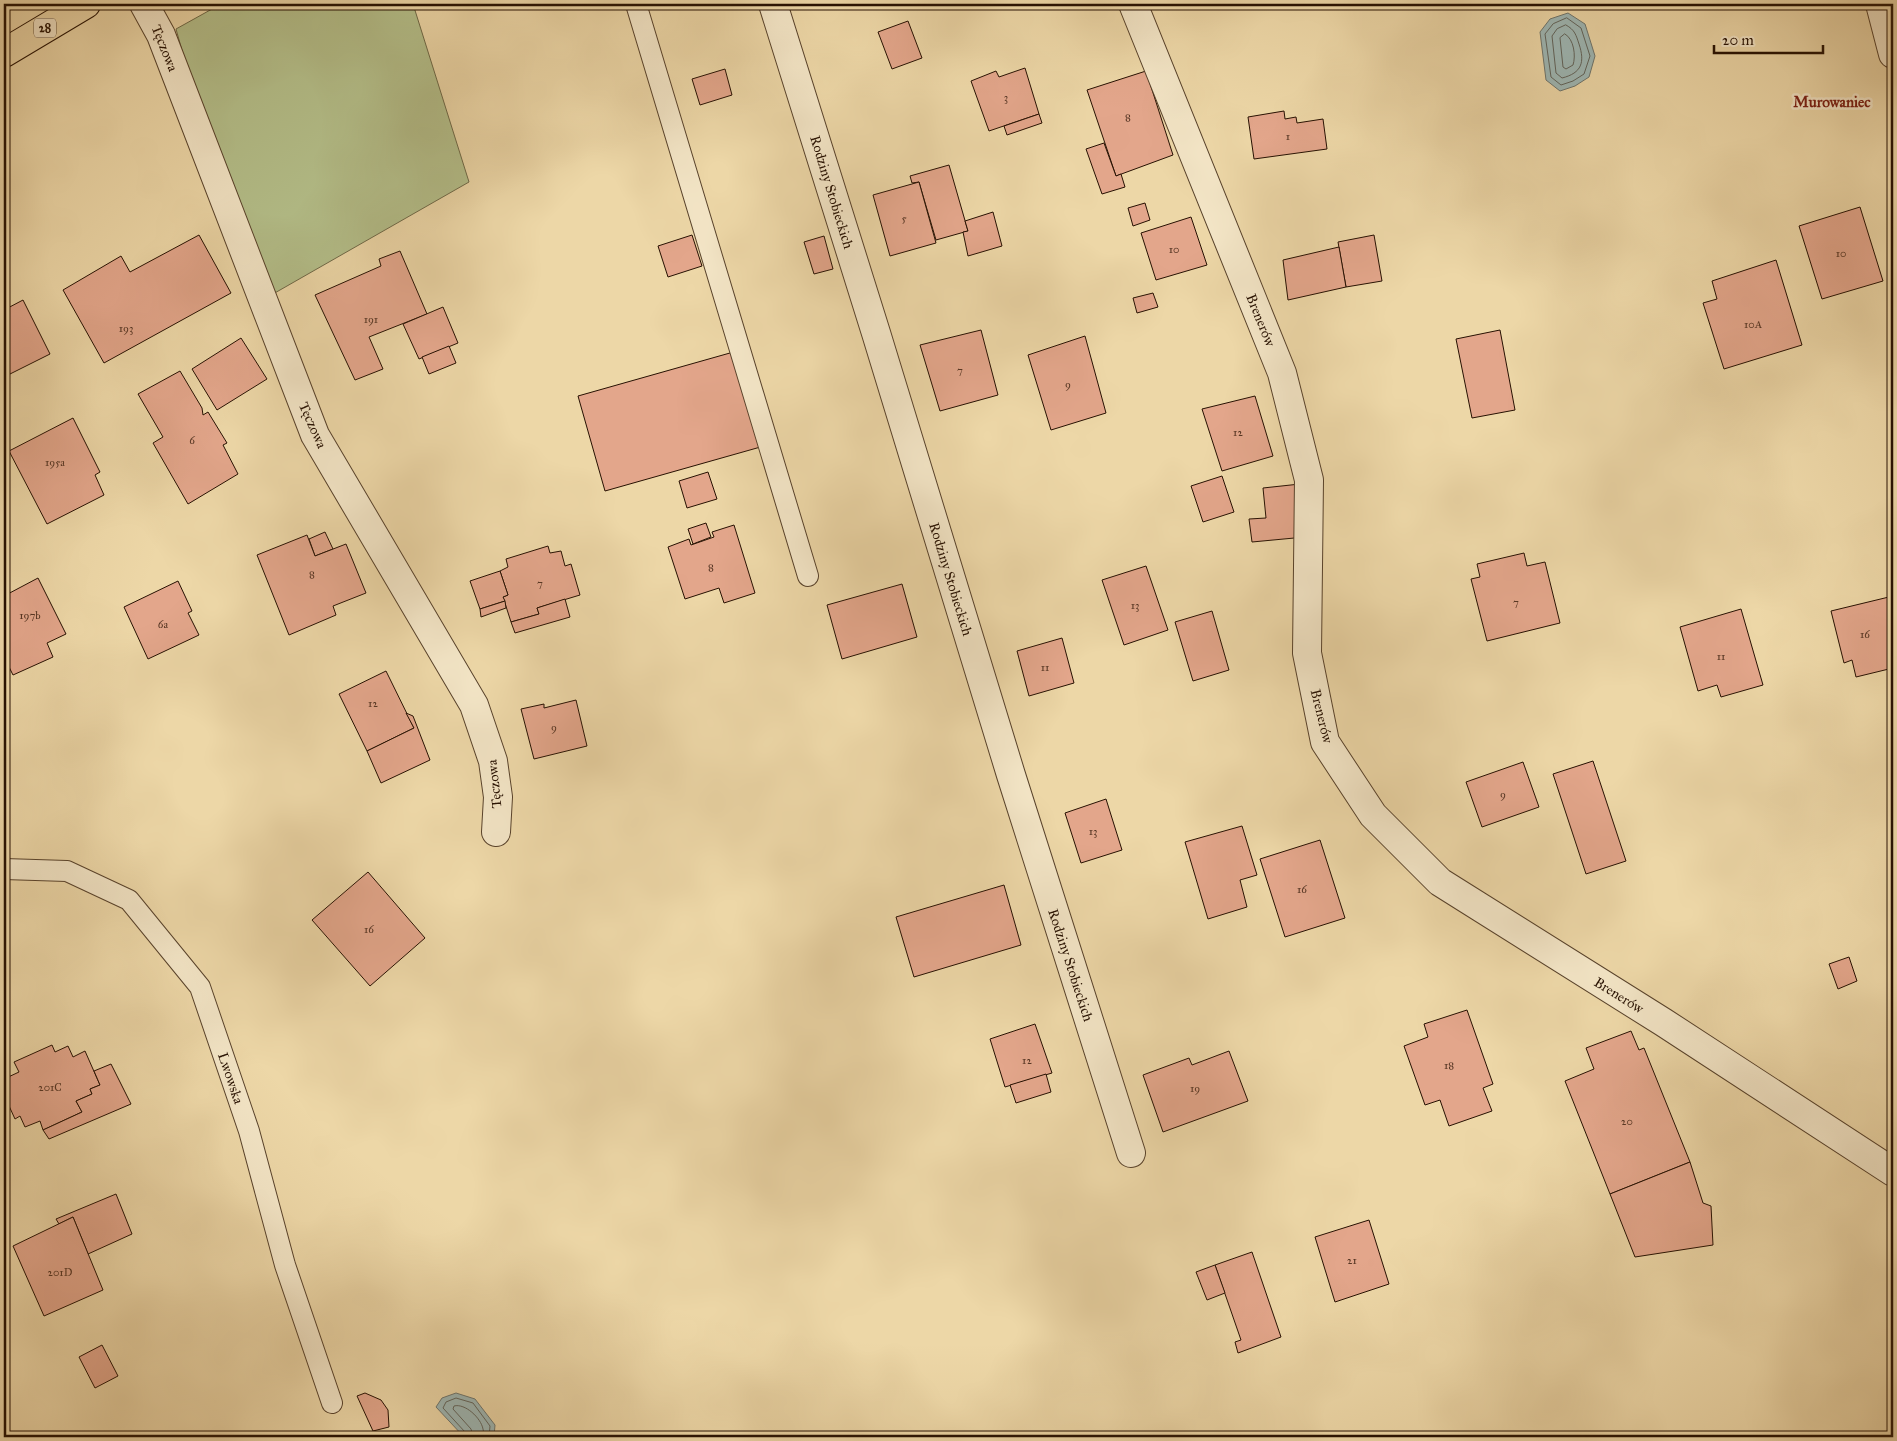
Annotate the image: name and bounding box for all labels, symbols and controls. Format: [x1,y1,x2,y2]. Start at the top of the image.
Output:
road number: 28 [34,18,56,38]
street label: Tęczowa [148,22,182,74]
scale bar [1714,22,1823,54]
text: 20 m [1722,31,1754,49]
house number: 3 [1004,91,1008,104]
district label: Murowaniec [1793,93,1871,111]
house number: 8 [1125,111,1131,124]
house number: 1 [1286,130,1290,143]
street label: Rodziny Stobieckich [806,133,857,251]
house number: 5 [901,212,907,225]
house number: 10 [1169,243,1179,256]
house number: 10 [1836,247,1846,260]
street label: Brenerów [1242,291,1279,350]
house number: 191 [364,313,378,326]
house number: 10A [1744,318,1763,331]
house number: 193 [119,322,133,335]
house number: 7 [957,364,963,377]
house number: 9 [1065,378,1071,391]
street label: Tęczowa [295,399,330,451]
house number: 12 [1233,426,1243,439]
house number: 6 [189,434,195,447]
house number: 195a [45,456,65,469]
street label: Rodziny Stobieckich [925,520,976,638]
house number: 8 [708,561,714,574]
house number: 8 [309,568,315,581]
house number: 7 [537,577,543,590]
house number: 7 [1513,596,1519,609]
house number: 13 [1131,599,1139,612]
house number: 197b [19,609,41,622]
house number: 6a [158,618,168,631]
house number: 16 [1860,628,1870,641]
house number: 11 [1717,650,1725,663]
house number: 11 [1041,661,1049,674]
street label: Brenerów [1307,687,1337,746]
house number: 12 [368,697,378,710]
house number: 9 [551,721,557,734]
street label: Tęczowa [483,759,506,809]
house number: 9 [1500,788,1506,801]
house number: 13 [1089,825,1097,838]
house number: 16 [1297,883,1307,896]
street label: Rodziny Stobieckich [1044,907,1097,1024]
house number: 16 [364,923,374,936]
street label: Brenerów [1591,974,1647,1018]
street label: Lwowska [214,1050,247,1106]
house number: 12 [1022,1054,1032,1067]
house number: 18 [1444,1059,1454,1072]
house number: 201C [38,1081,62,1094]
house number: 19 [1190,1082,1200,1095]
house number: 20 [1621,1115,1633,1128]
house number: 21 [1347,1254,1357,1267]
house number: 201D [48,1266,73,1279]

